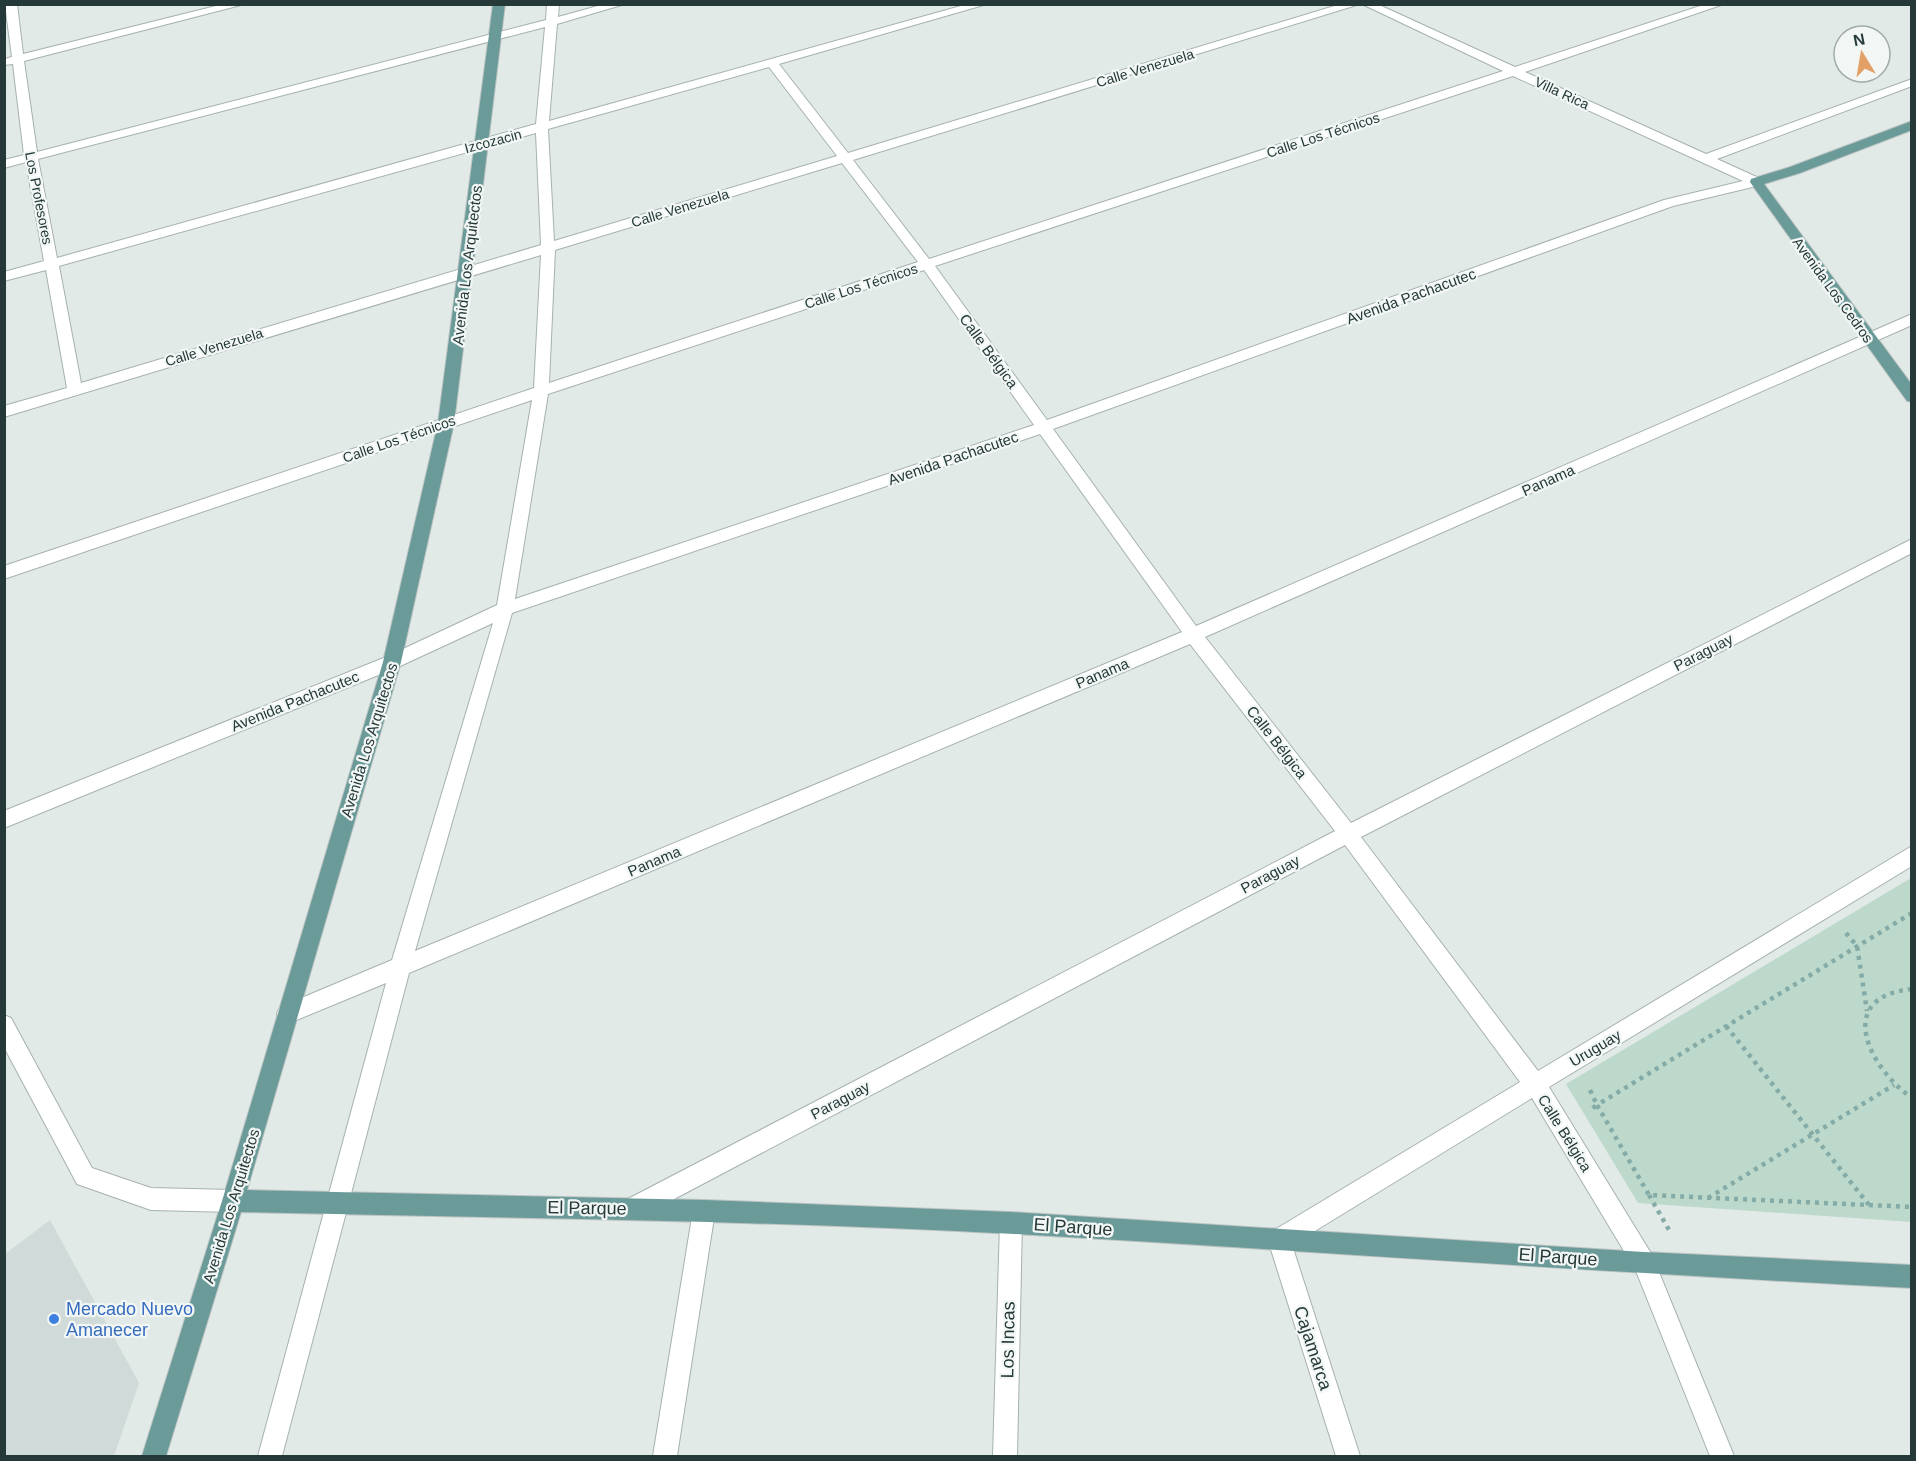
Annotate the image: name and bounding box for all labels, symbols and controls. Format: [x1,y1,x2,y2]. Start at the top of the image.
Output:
north arrow [1832,24,1892,84]
text: N [1852,30,1867,49]
street label: Calle Venezuela [1094,45,1196,90]
street label: Villa Rica [1532,73,1592,113]
street label: Calle Los Técnicos [1264,109,1382,161]
street label: Izcozacin [463,126,523,156]
street label: Los Profesores [22,150,56,246]
street label: Avenida Los Arquitectos [449,184,485,346]
street label: Calle Venezuela [629,185,731,230]
street label: Avenida Los Cedros [1790,234,1876,346]
street label: Calle Los Técnicos [802,260,920,312]
street label: Avenida Pachacutec [1344,265,1478,327]
street label: Calle Bélgica [956,311,1022,392]
street label: Calle Venezuela [163,324,265,369]
street label: Calle Los Técnicos [341,412,457,466]
street label: Avenida Pachacutec [886,428,1021,488]
street label: Panama [1519,461,1578,499]
street label: Paraguay [1671,630,1736,674]
street label: Panama [1073,654,1132,692]
street label: Avenida Los Arquitectos [337,661,401,819]
street label: Avenida Pachacutec [229,667,362,734]
street label: Calle Bélgica [1243,702,1311,782]
street label: Panama [625,842,684,880]
street label: Paraguay [1238,851,1303,897]
street label: Uruguay [1566,1026,1624,1070]
street label: Paraguay [808,1077,873,1123]
street label: Calle Bélgica [1535,1091,1596,1175]
street label: Avenida Los Arquitectos [199,1127,263,1285]
street label: El Parque [547,1197,627,1219]
street label: El Parque [1033,1214,1113,1240]
street label: El Parque [1518,1244,1598,1270]
place label: Mercado Nuevo Amanecer [66,1299,193,1340]
street label: Los Incas [997,1301,1019,1379]
street label: Cajamarca [1290,1304,1336,1393]
marker: Mercado Nuevo Amanecer [47,1312,61,1326]

